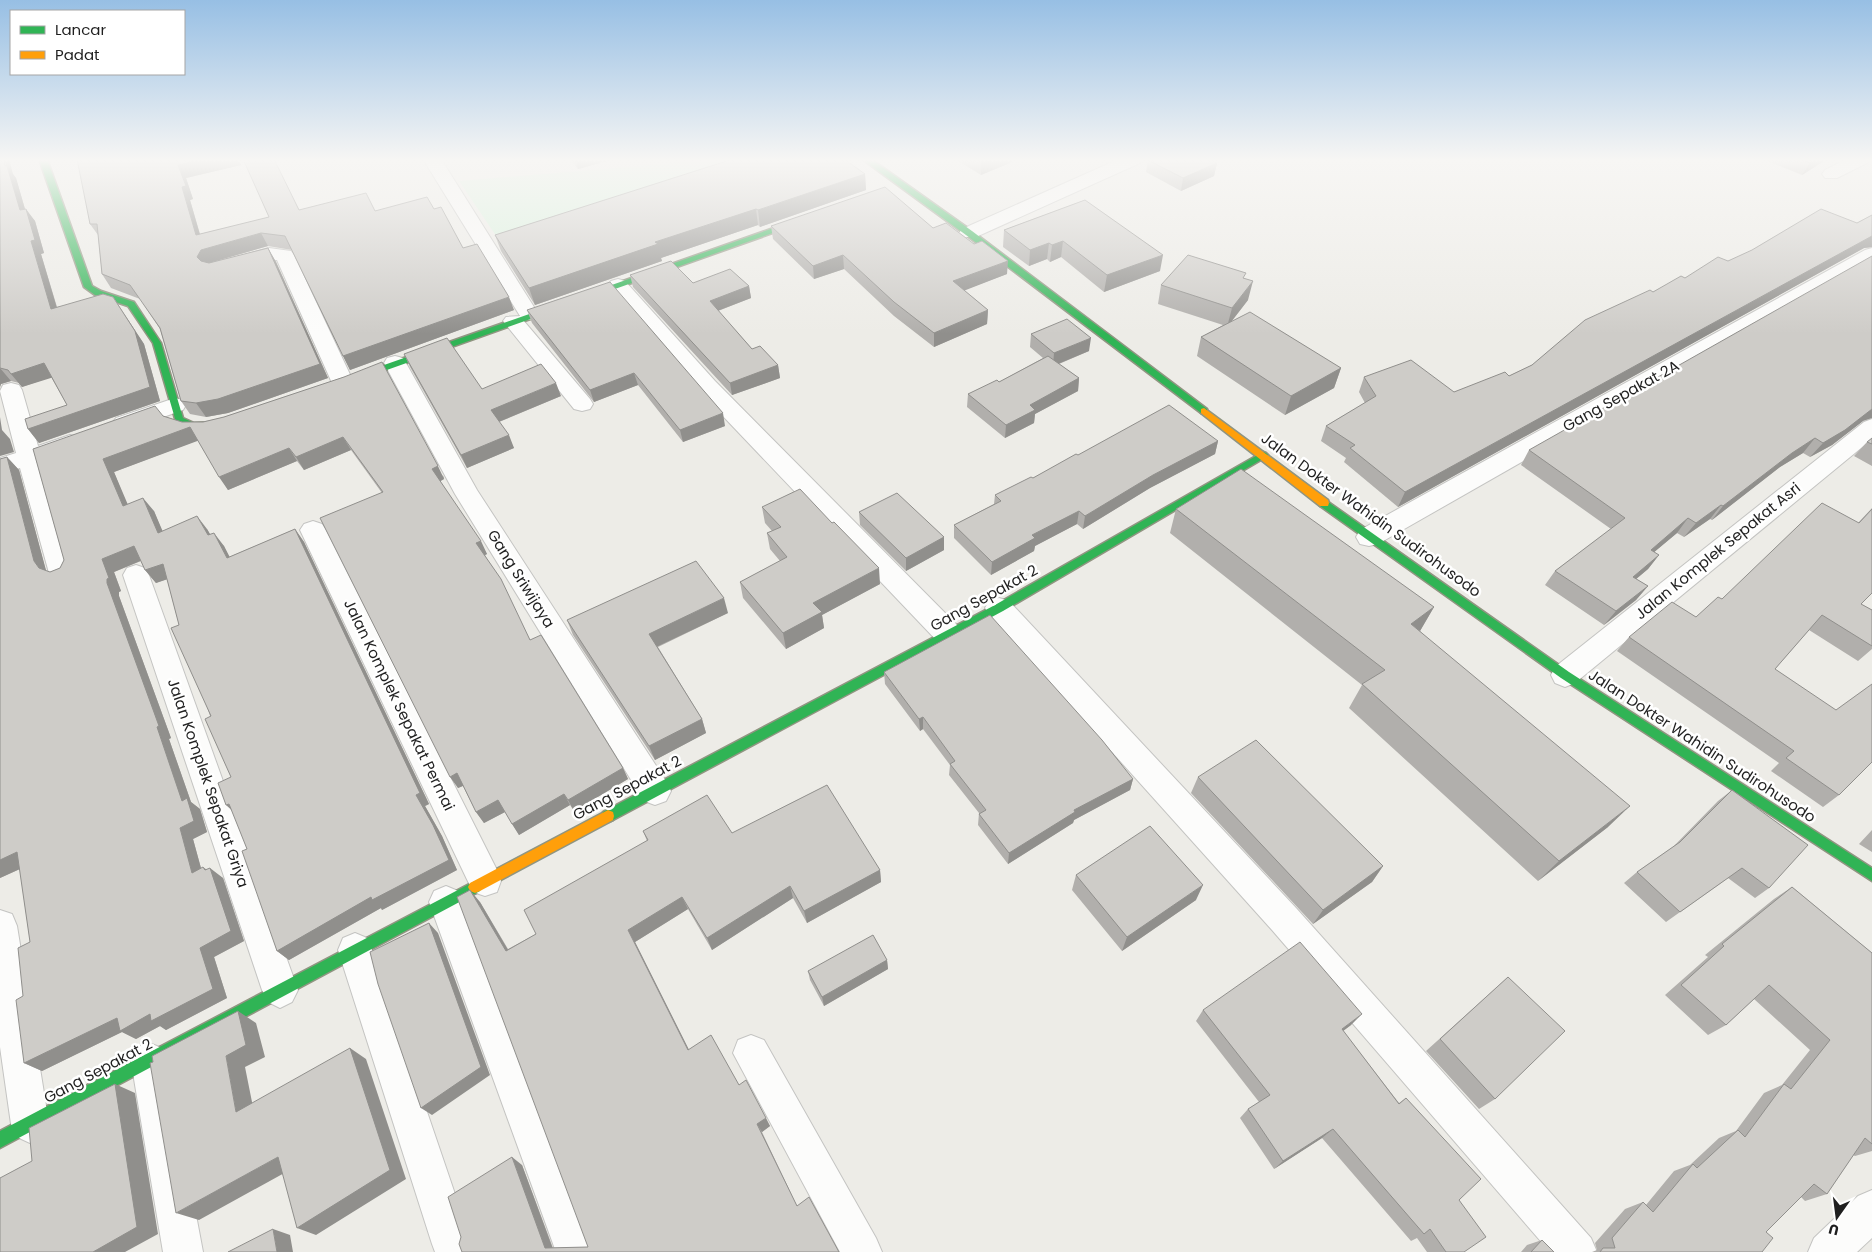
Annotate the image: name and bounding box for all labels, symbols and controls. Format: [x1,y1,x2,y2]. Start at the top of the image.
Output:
legend [10,10,185,75]
text: Lancar [55,19,106,40]
text: Padat [55,44,100,65]
street label: Gang Sepakat 2A [1559,355,1683,436]
street label: Jalan Dokter Wahidin Sudirohusodo [1257,428,1486,602]
street label: Jalan Komplek Sepakat Asri [1630,477,1805,624]
street label: Gang Sriwijaya [483,526,560,632]
street label: Gang Sepakat 2 [926,559,1041,636]
street label: Jalan Komplek Sepakat Permai [339,595,460,814]
street label: Jalan Dokter Wahidin Sudirohusodo [1585,664,1820,827]
street label: Jalan Komplek Sepakat Griya [163,676,254,890]
street label: Gang Sepakat 2 [569,750,685,825]
street label: Gang Sepakat 2 [40,1033,156,1108]
north arrow [1812,1192,1862,1242]
text: U [1827,1219,1841,1241]

